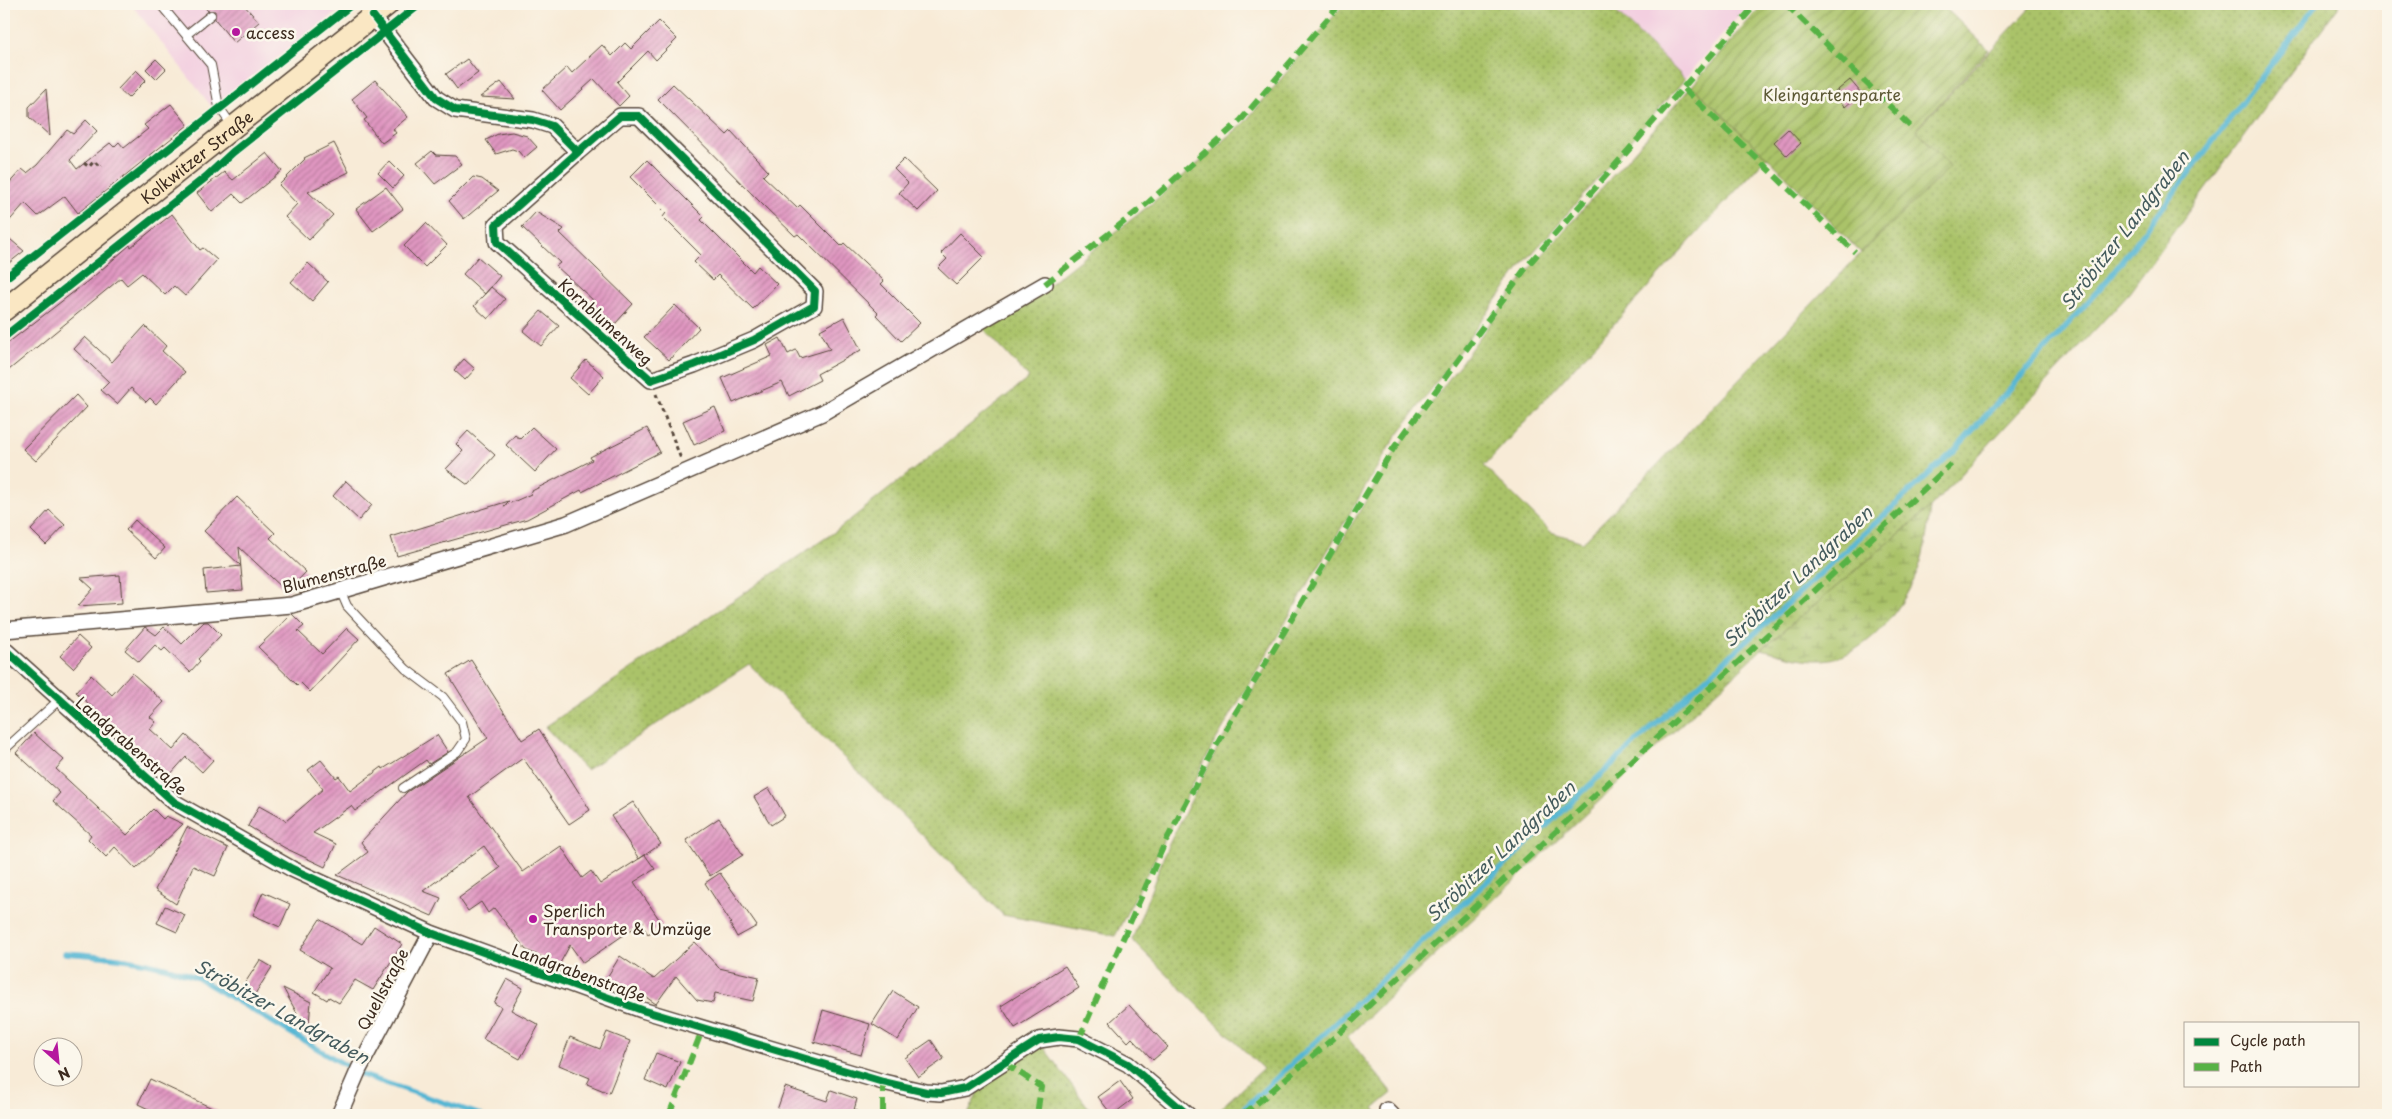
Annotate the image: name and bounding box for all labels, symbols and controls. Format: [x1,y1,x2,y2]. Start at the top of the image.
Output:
place label: access [246,20,295,44]
marker: access [230,26,242,38]
park label: Kleingartensparte [1763,82,1901,106]
street label: Kolkwitzer Straße [135,104,258,209]
water label: Ströbitzer Landgraben [2053,144,2195,316]
street label: Kornblumenweg [553,272,659,370]
water label: Ströbitzer Landgraben [1716,499,1878,653]
street label: Blumenstraße [279,548,389,598]
street label: Landgrabenstraße [71,690,193,800]
water label: Ströbitzer Landgraben [1419,774,1581,928]
place label: Sperlich Transporte & Umzüge [543,898,712,940]
marker: Sperlich Transporte & Umzüge [527,913,539,925]
street label: Landgrabenstraße [509,937,649,1007]
street label: Quellstraße [350,944,414,1034]
water label: Ströbitzer Landgraben [190,952,375,1071]
legend [2184,1022,2360,1086]
text: Cycle path [2230,1028,2306,1051]
north arrow [32,1036,82,1086]
text: Path [2230,1054,2262,1077]
text: N [54,1062,74,1086]

